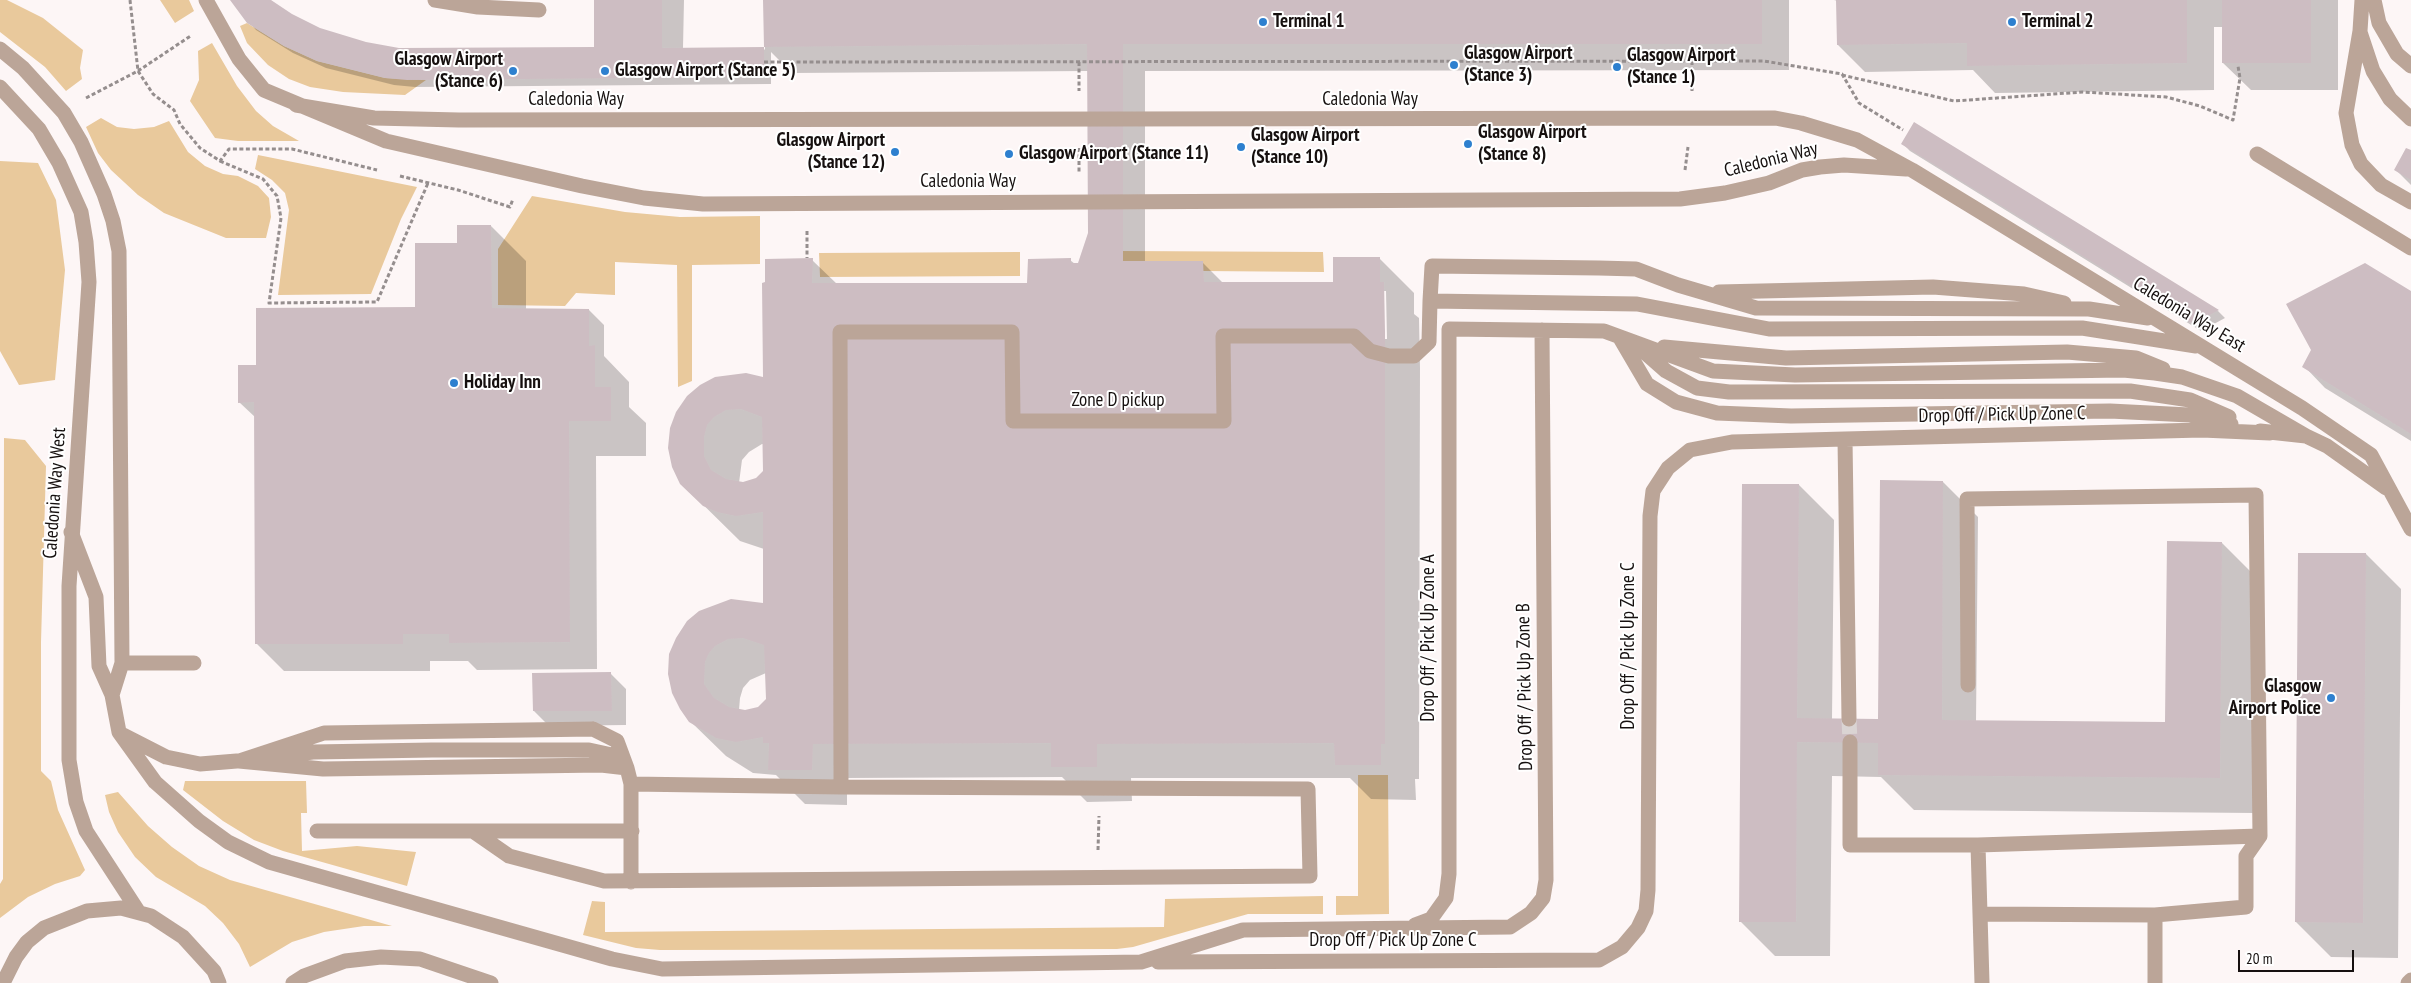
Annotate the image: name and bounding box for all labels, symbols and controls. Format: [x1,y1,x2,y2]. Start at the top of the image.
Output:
place label: Terminal 1 [1273,11,1345,33]
place label: Terminal 2 [2022,11,2094,33]
marker: Terminal 1 [1257,16,1269,28]
marker: Terminal 2 [2006,16,2018,28]
place label: Glasgow Airport (Stance 3) [1464,43,1572,87]
place label: Glasgow Airport (Stance 1) [1627,45,1735,89]
place label: Glasgow Airport (Stance 6) [395,49,503,93]
marker: Glasgow Airport (Stance 3) [1448,59,1460,71]
place label: Glasgow Airport (Stance 5) [615,60,796,82]
marker: Glasgow Airport (Stance 1) [1611,61,1623,73]
marker: Glasgow Airport (Stance 6) [507,65,519,77]
marker: Glasgow Airport (Stance 5) [599,65,611,77]
street label: Caledonia Way [528,89,624,111]
street label: Caledonia Way [1322,89,1418,111]
place label: Glasgow Airport (Stance 8) [1478,122,1586,166]
place label: Glasgow Airport (Stance 10) [1251,125,1359,169]
place label: Glasgow Airport (Stance 12) [777,130,885,174]
street label: Caledonia Way [1722,137,1820,183]
marker: Glasgow Airport (Stance 8) [1462,138,1474,150]
marker: Glasgow Airport (Stance 10) [1235,141,1247,153]
place label: Glasgow Airport (Stance 11) [1019,143,1209,165]
marker: Glasgow Airport (Stance 12) [889,146,901,158]
marker: Glasgow Airport (Stance 11) [1003,148,1015,160]
street label: Caledonia Way [920,171,1016,193]
street label: Caledonia Way East [2129,272,2249,358]
place label: Holiday Inn [464,372,541,394]
marker: Holiday Inn [448,377,460,389]
street label: Zone D pickup [1071,390,1165,412]
street label: Drop Off / Pick Up Zone C [1918,402,2086,428]
street label: Caledonia Way West [39,427,71,559]
street label: Drop Off / Pick Up Zone A [1418,554,1440,722]
street label: Drop Off / Pick Up Zone C [1618,562,1640,730]
street label: Drop Off / Pick Up Zone B [1512,603,1538,771]
place label: Glasgow Airport Police [2229,676,2321,720]
marker: Glasgow Airport Police [2325,692,2337,704]
street label: Drop Off / Pick Up Zone C [1309,930,1477,952]
scale bar [2241,940,2357,972]
text: 20 m [2246,949,2272,968]

